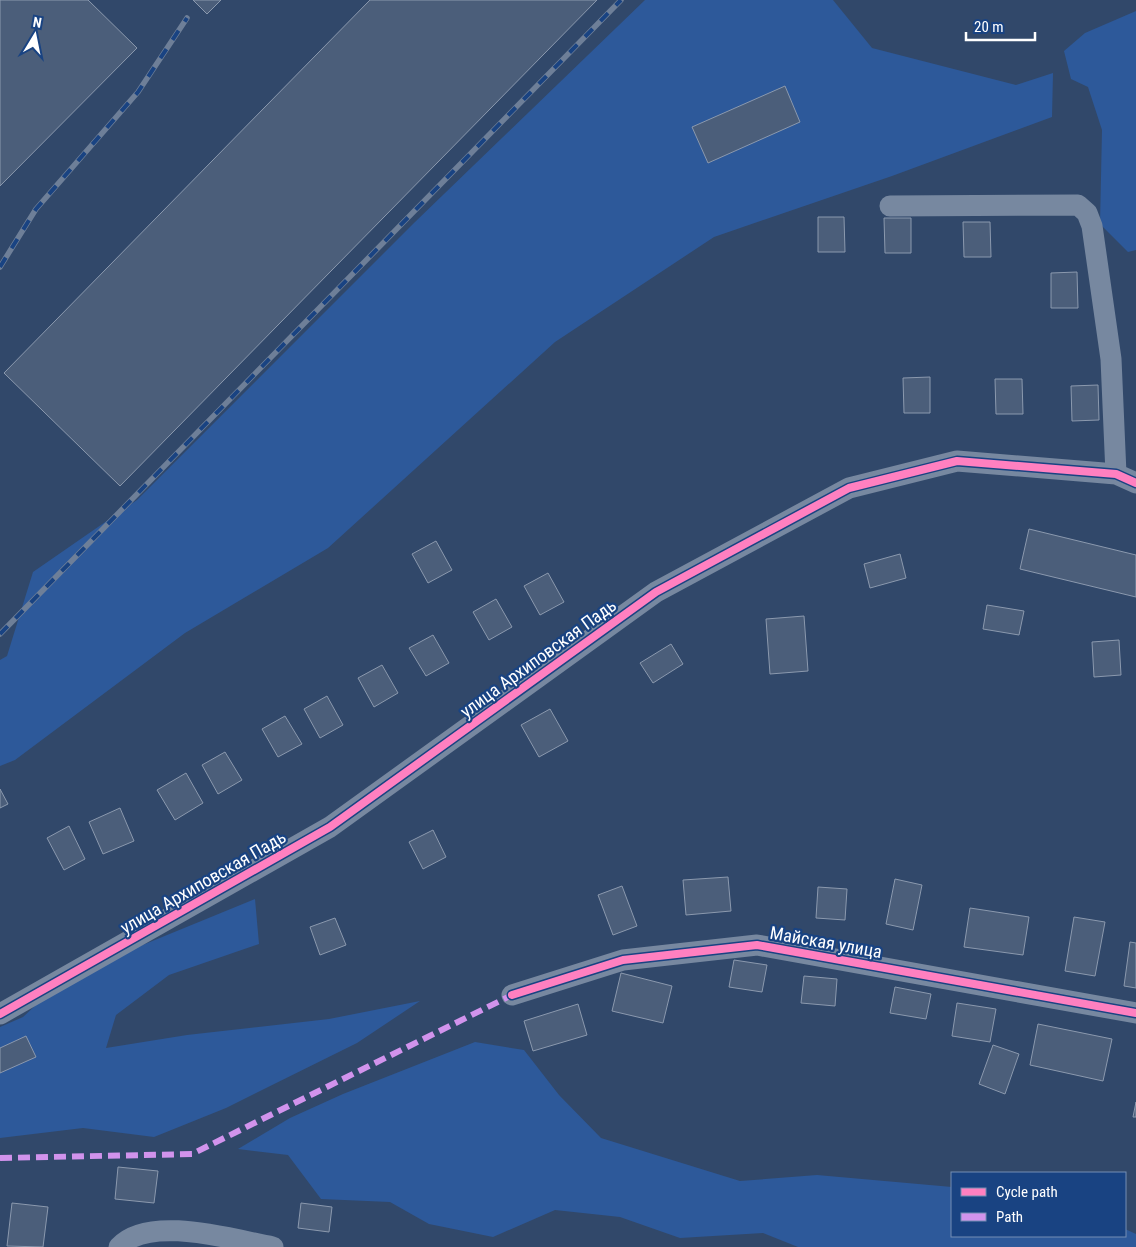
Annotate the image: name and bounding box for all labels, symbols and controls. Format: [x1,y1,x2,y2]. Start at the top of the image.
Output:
north arrow [10,10,60,60]
scale bar [966,10,1035,42]
text: N [32,14,43,31]
text: 20 m [974,18,1004,36]
street label: улица Архиповская Падь [456,594,620,722]
street label: улица Архиповская Падь [117,826,289,938]
street label: Майская улица [768,922,884,962]
legend [951,1172,1126,1237]
text: Cycle path [996,1183,1058,1201]
text: Path [996,1208,1023,1226]

